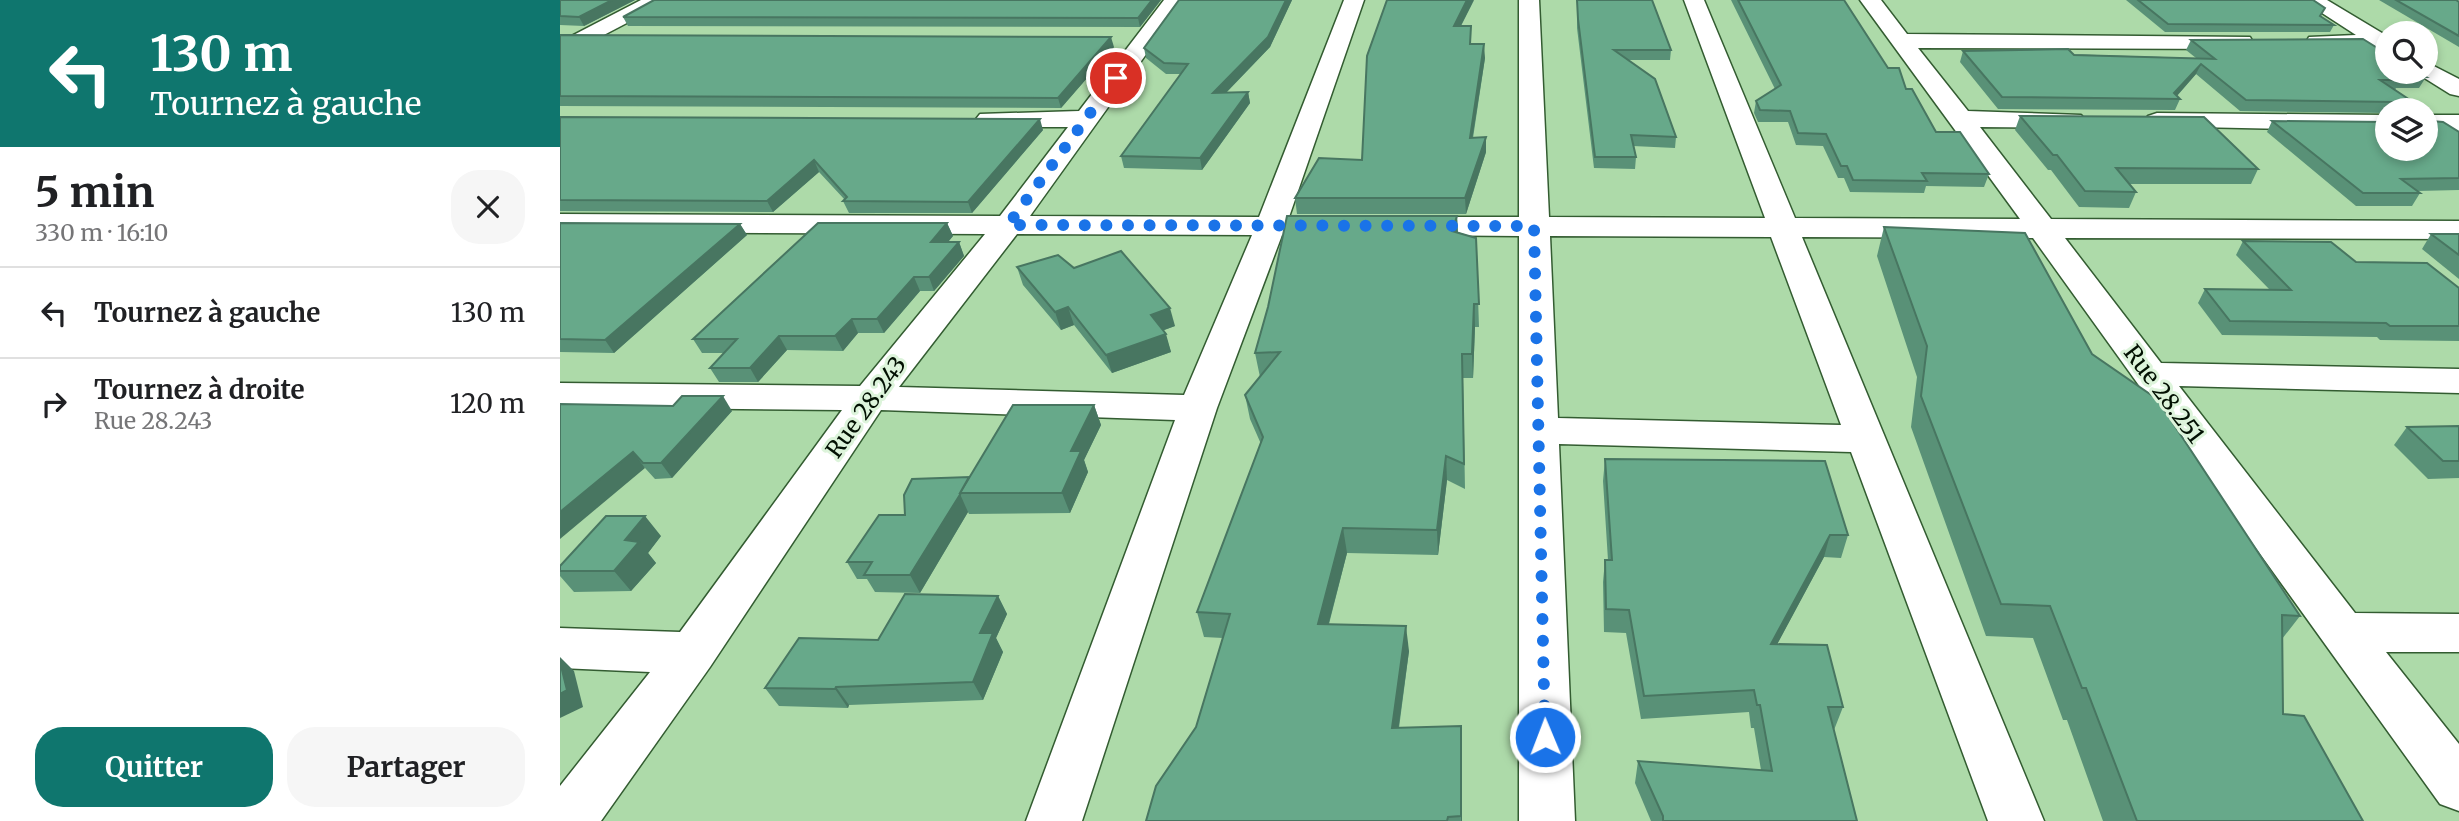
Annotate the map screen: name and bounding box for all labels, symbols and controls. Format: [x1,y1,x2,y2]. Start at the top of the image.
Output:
map controls [2375,21,2438,161]
button: search [2375,21,2438,84]
text: 130 m [150,23,293,84]
icon: left [35,28,126,119]
pin [1086,48,1146,108]
icon: arrive [1097,59,1135,97]
text: Tournez à gauche [150,84,421,124]
button: layers [2375,98,2438,161]
text: 5 min [35,166,154,218]
button: close [451,170,525,244]
text: 330 m · 16:10 [35,218,168,247]
icon: left [35,294,73,332]
text: Tournez à gauche [94,296,320,329]
text: 130 m [451,296,525,329]
street label: Rue 28.251 [2118,339,2211,449]
street label: Rue 28.243 [819,350,912,463]
text: Tournez à droite [94,373,305,406]
icon: right [35,385,73,423]
text: 120 m [450,387,525,420]
text: Rue 28.243 [94,406,213,435]
position arrow [1508,700,1582,774]
button: Quitter [35,727,273,807]
button: Partager [287,727,525,807]

